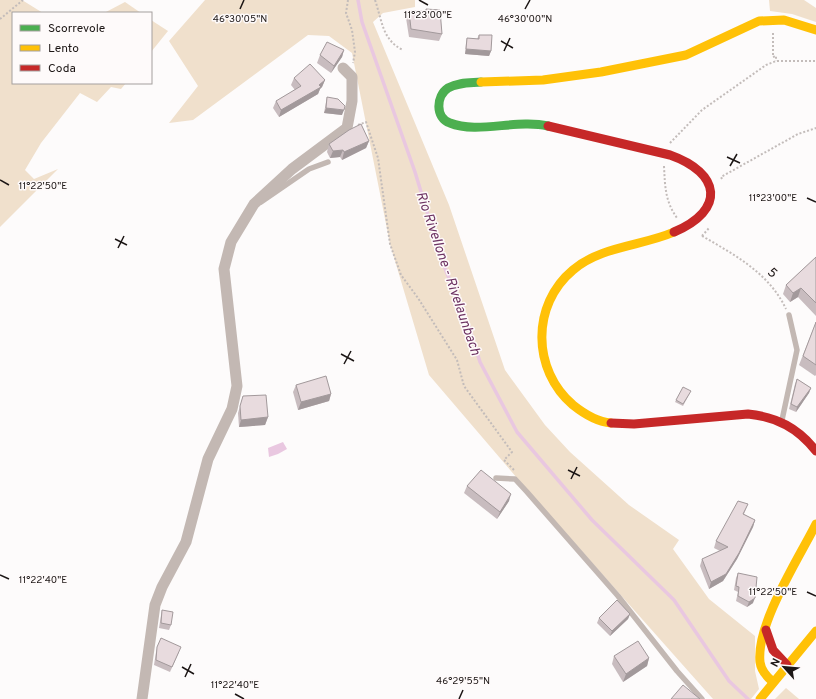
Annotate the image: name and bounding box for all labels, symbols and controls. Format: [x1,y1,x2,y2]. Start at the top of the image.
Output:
text: 11°23'00"E [404,9,452,22]
legend [12,12,152,84]
text: 46°30'05"N [213,13,267,26]
text: 46°30'00"N [498,13,552,26]
text: Scorrevole [48,21,105,37]
text: Lento [48,41,79,57]
text: Coda [48,61,76,77]
text: 11°22'50"E [19,180,67,193]
water label: Rio Rivellone - Rivelaunbach [411,189,484,358]
text: 11°23'00"E [749,192,797,205]
street label: 5 [763,265,780,282]
text: 11°22'40"E [19,574,67,587]
text: 11°22'50"E [749,586,797,599]
north arrow [764,647,804,687]
text: N [768,656,784,670]
text: 46°29'55"N [436,675,490,688]
text: 11°22'40"E [211,679,259,692]

